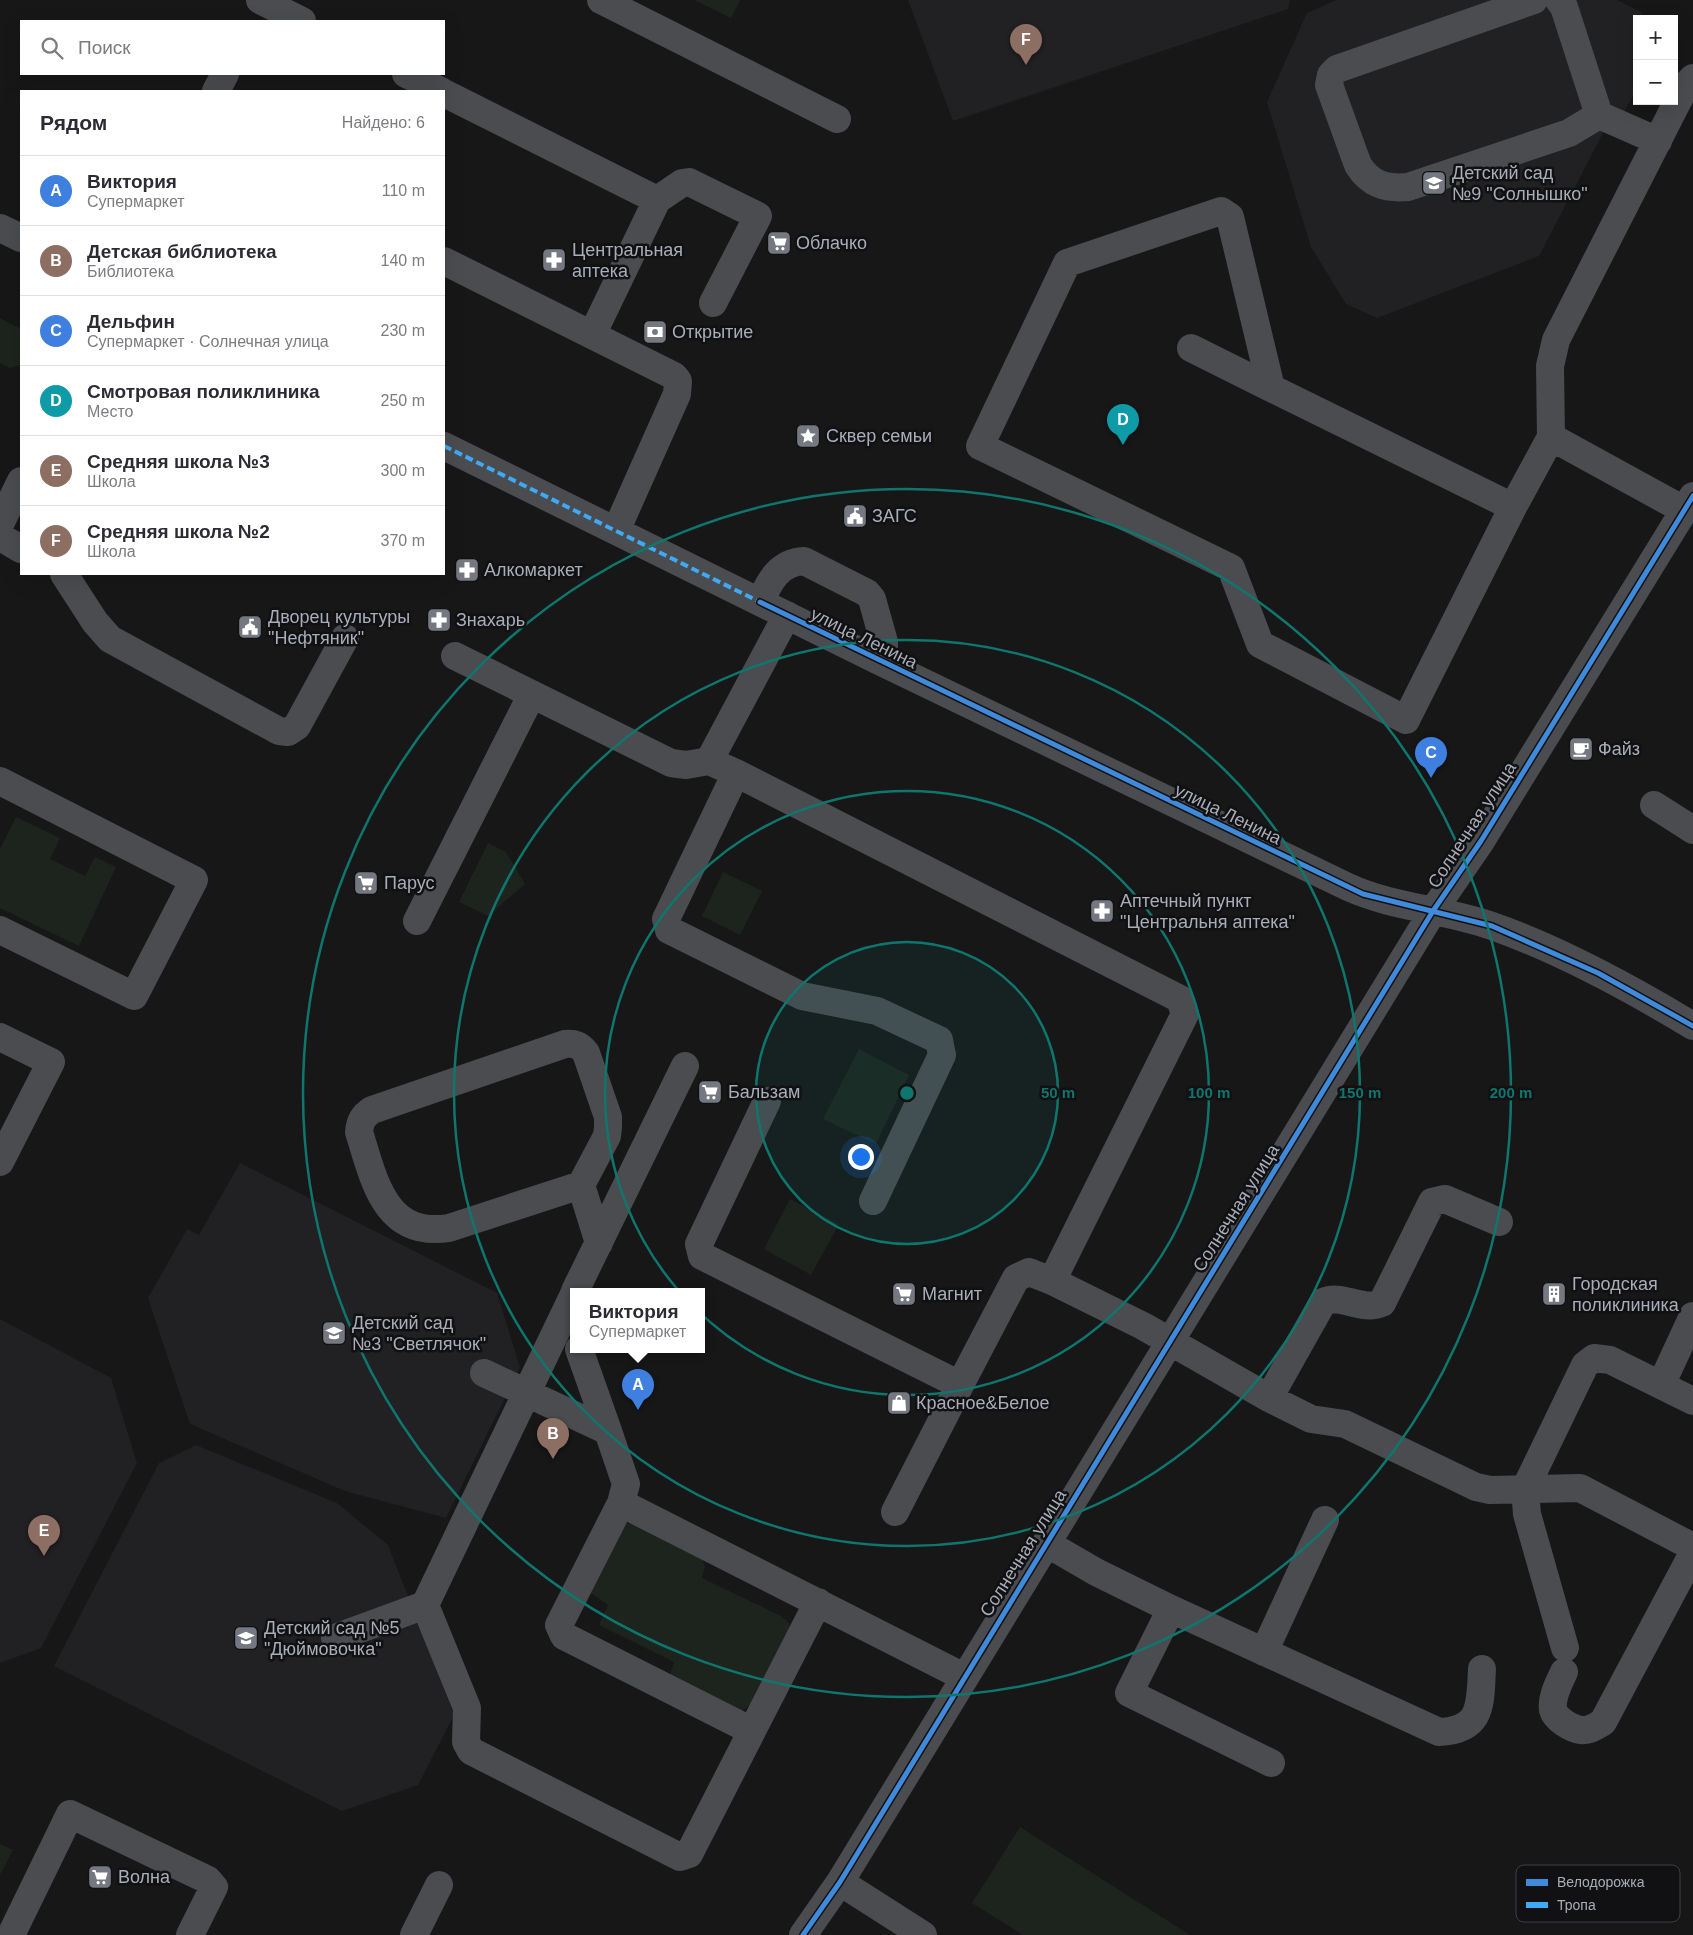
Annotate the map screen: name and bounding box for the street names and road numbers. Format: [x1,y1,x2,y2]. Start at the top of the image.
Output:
street label: улица Ленина [807,604,922,673]
street label: Солнечная улица [1424,757,1521,892]
street label: улица Ленина [1171,780,1286,849]
street label: Солнечная улица [1189,1140,1284,1275]
street label: Солнечная улица [976,1485,1071,1620]

